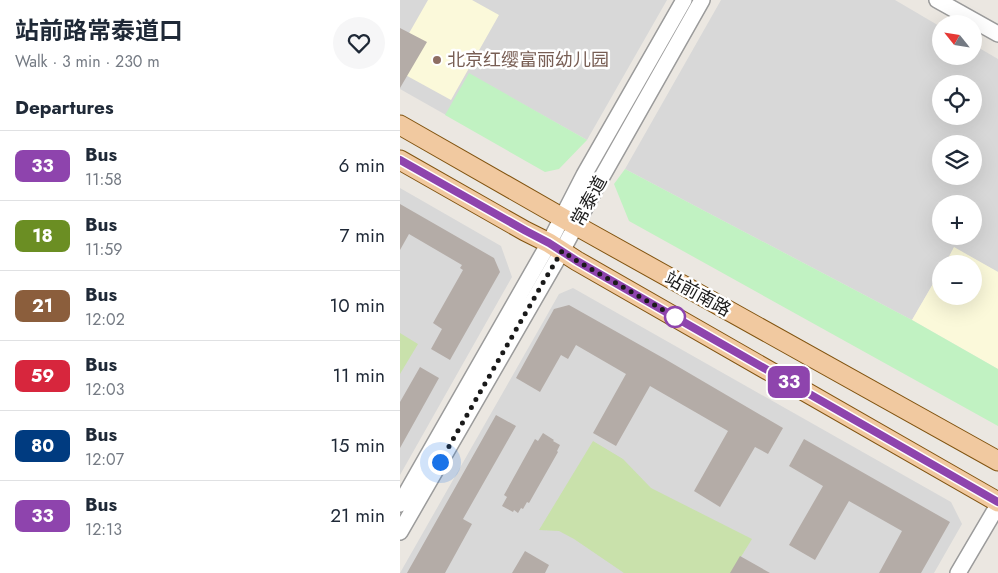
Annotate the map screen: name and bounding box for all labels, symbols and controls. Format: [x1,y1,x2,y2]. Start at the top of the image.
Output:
text: 站前路常泰道口 [15,13,183,48]
north arrow [932,15,982,65]
map controls [932,15,982,305]
button: heart [333,17,385,69]
place label: 北京红缨富丽幼儿园 [447,47,609,73]
text: Walk · 3 min · 230 m [15,50,160,73]
marker: 北京红缨富丽幼儿园 [431,54,443,66]
button: locate [932,75,982,125]
text: Departures [15,94,114,121]
button: layers [932,135,982,185]
text: Bus [85,141,117,168]
text: 6 min [339,152,385,179]
text: 33 [31,153,54,179]
text: 11:58 [85,168,122,191]
street label: 常泰道 [565,171,613,231]
button: + [932,195,982,245]
text: Bus [85,211,117,238]
text: 7 min [340,222,385,249]
text: 18 [32,223,53,249]
text: 11:59 [85,238,122,261]
button: − [932,255,982,305]
street label: 站前南路 [660,265,736,323]
text: Bus [85,281,117,308]
text: 10 min [330,292,385,319]
text: 21 [32,293,53,319]
unlabelled marker [664,306,686,328]
text: 12:02 [85,308,125,331]
text: Bus [85,351,117,378]
text: 11 min [332,362,385,389]
text: 59 [31,363,54,389]
line badge: 33 [766,366,812,398]
text: 33 [778,369,800,395]
text: 12:03 [85,378,124,401]
text: Bus [85,421,117,448]
text: 15 min [330,432,385,459]
text: 80 [31,433,54,459]
text: 12:07 [85,448,124,471]
your location [428,450,453,475]
text: Bus [85,491,117,518]
text: 21 min [330,502,385,529]
text: 33 [31,503,54,529]
text: 12:13 [85,518,122,541]

